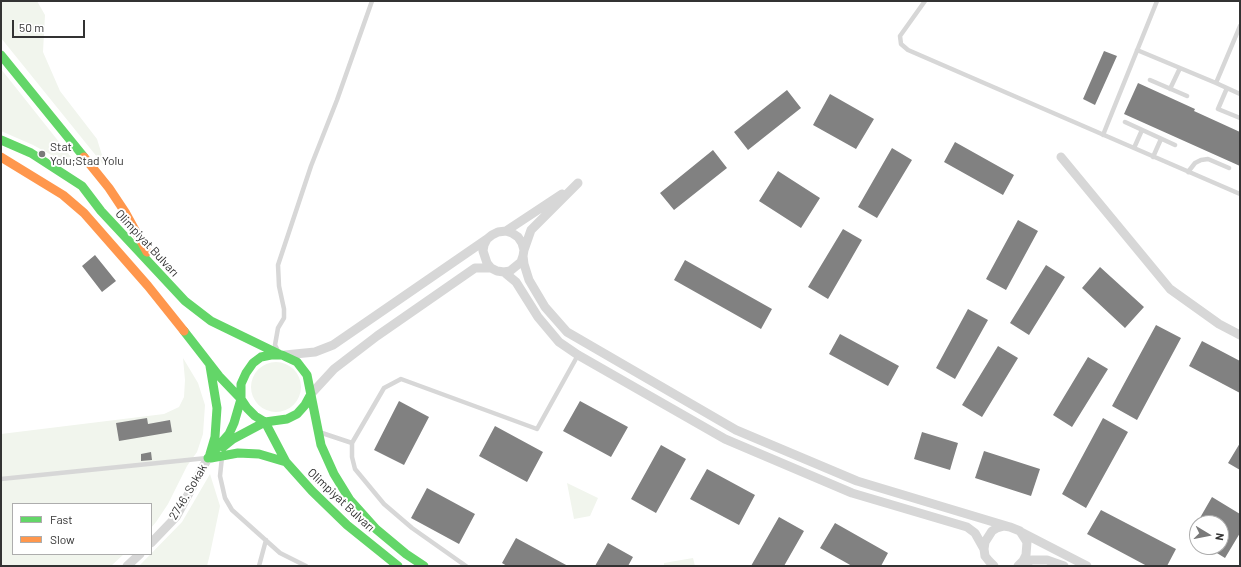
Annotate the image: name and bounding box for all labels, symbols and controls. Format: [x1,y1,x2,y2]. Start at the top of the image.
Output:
scale bar [14,12,87,38]
text: 50 m [19,20,44,34]
place label: Stat Yolu;Stad Yolu [50,140,124,168]
marker: Stat Yolu;Stad Yolu [37,149,47,159]
street label: Olimpiyat Bulvarı [112,207,182,279]
street label: 2746. Sokak [166,462,210,522]
street label: Olimpiyat Bulvarı [305,465,377,535]
legend [12,503,152,555]
text: Fast [50,512,73,526]
north arrow [1189,515,1229,555]
text: Slow [50,532,75,546]
text: N [1213,532,1227,542]

